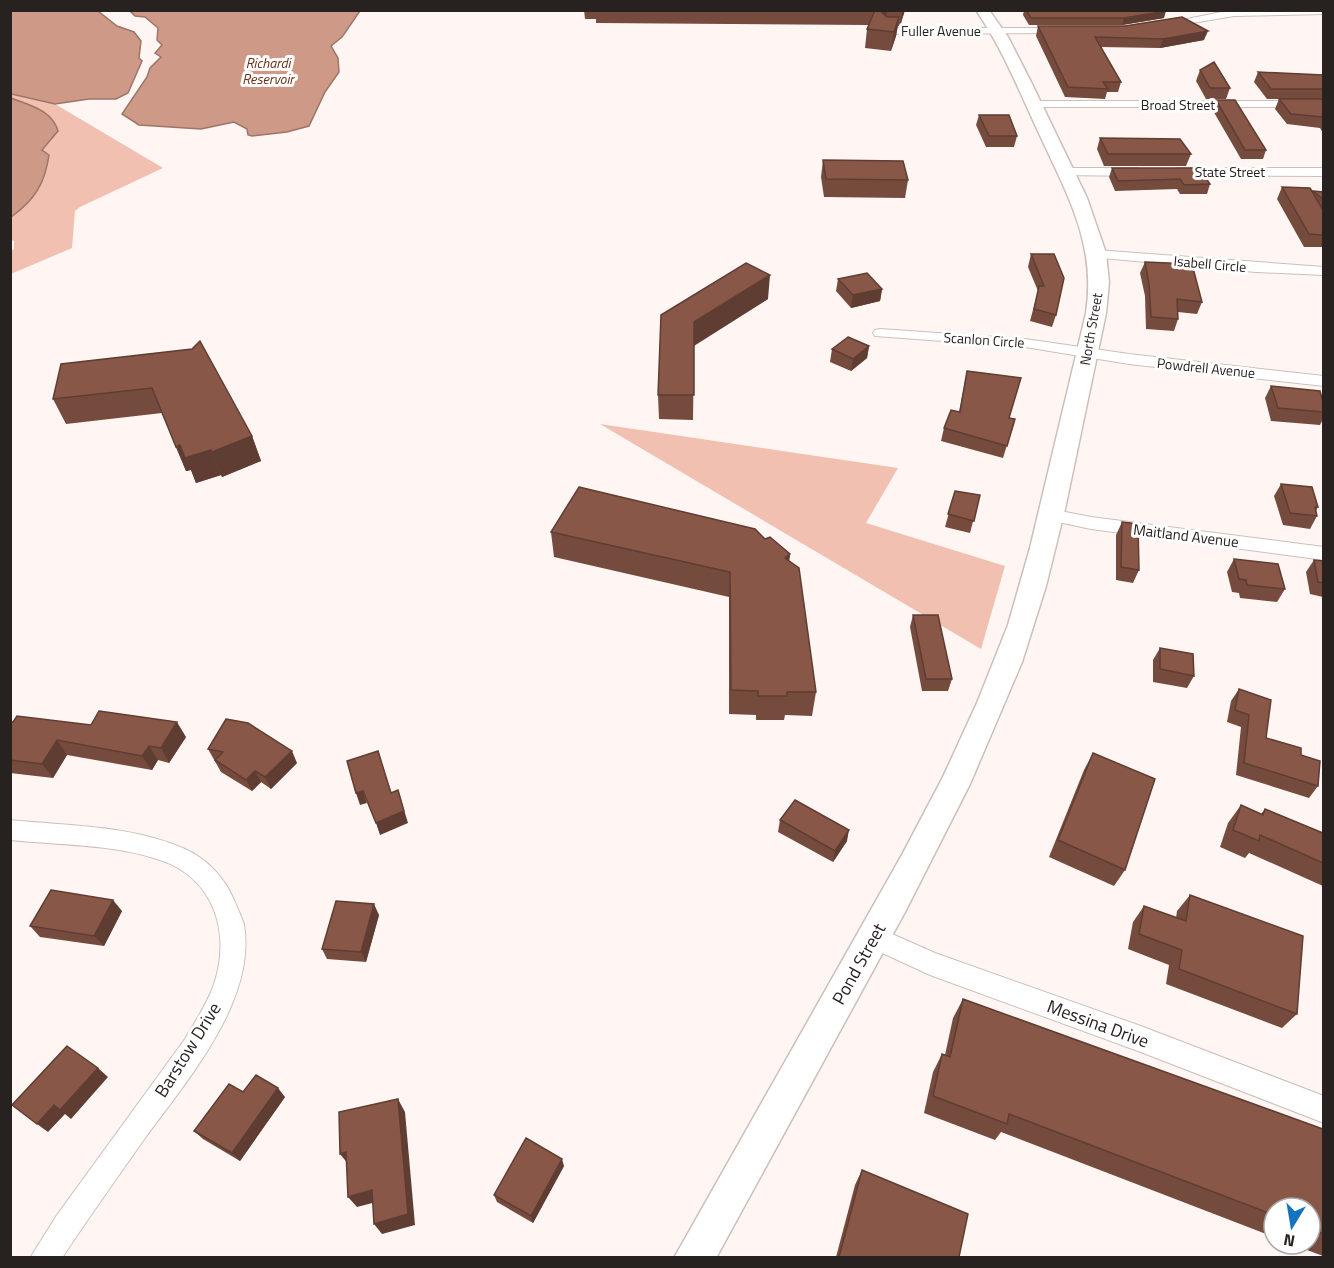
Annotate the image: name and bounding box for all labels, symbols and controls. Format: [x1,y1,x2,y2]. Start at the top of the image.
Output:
street label: Fuller Avenue [901,20,981,41]
water label: Richardi Reservoir [242,52,295,89]
street label: Broad Street [1141,94,1215,115]
street label: State Street [1195,161,1265,182]
street label: Isabell Circle [1173,250,1247,277]
street label: North Street [1074,291,1107,367]
street label: Scanlon Circle [943,326,1025,353]
street label: Powdrell Avenue [1156,352,1256,383]
street label: Maitland Avenue [1132,518,1240,553]
street label: Pond Street [825,917,892,1010]
street label: Messina Drive [1043,993,1153,1054]
street label: Barstow Drive [148,997,228,1102]
north arrow [1262,1196,1322,1256]
text: N [1281,1228,1297,1254]

